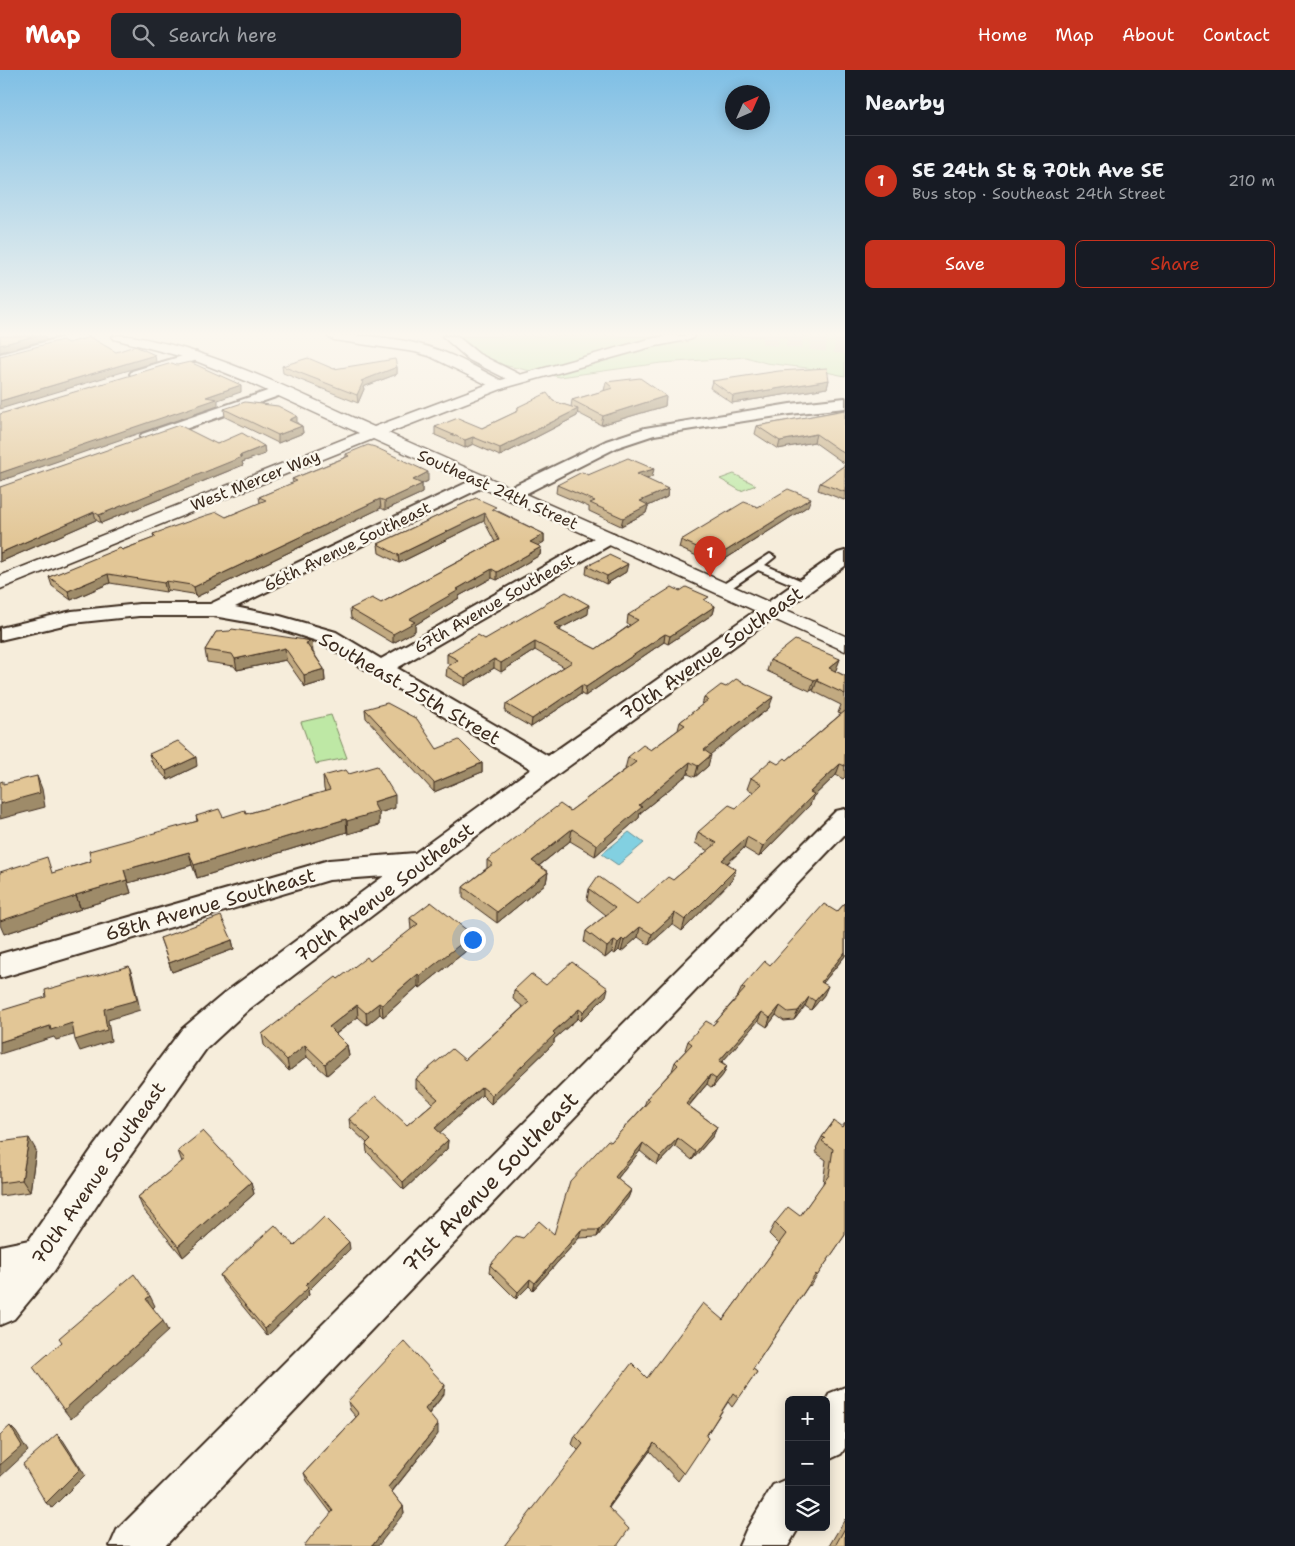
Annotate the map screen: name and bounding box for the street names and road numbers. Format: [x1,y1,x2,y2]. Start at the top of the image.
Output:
street label: West Mercer Way [188,445,323,516]
street label: Southeast 24th Street [414,445,581,534]
street label: 66th Avenue Southeast [260,497,434,596]
street label: 67th Avenue Southeast [410,549,578,658]
street label: 70th Avenue Southeast [615,581,808,726]
street label: Southeast 25th Street [315,626,505,751]
street label: 70th Avenue Southeast [290,817,479,968]
street label: 68th Avenue Southeast [102,863,318,946]
street label: 70th Avenue Southeast [26,1077,171,1270]
street label: 71st Avenue Southeast [396,1085,585,1279]

